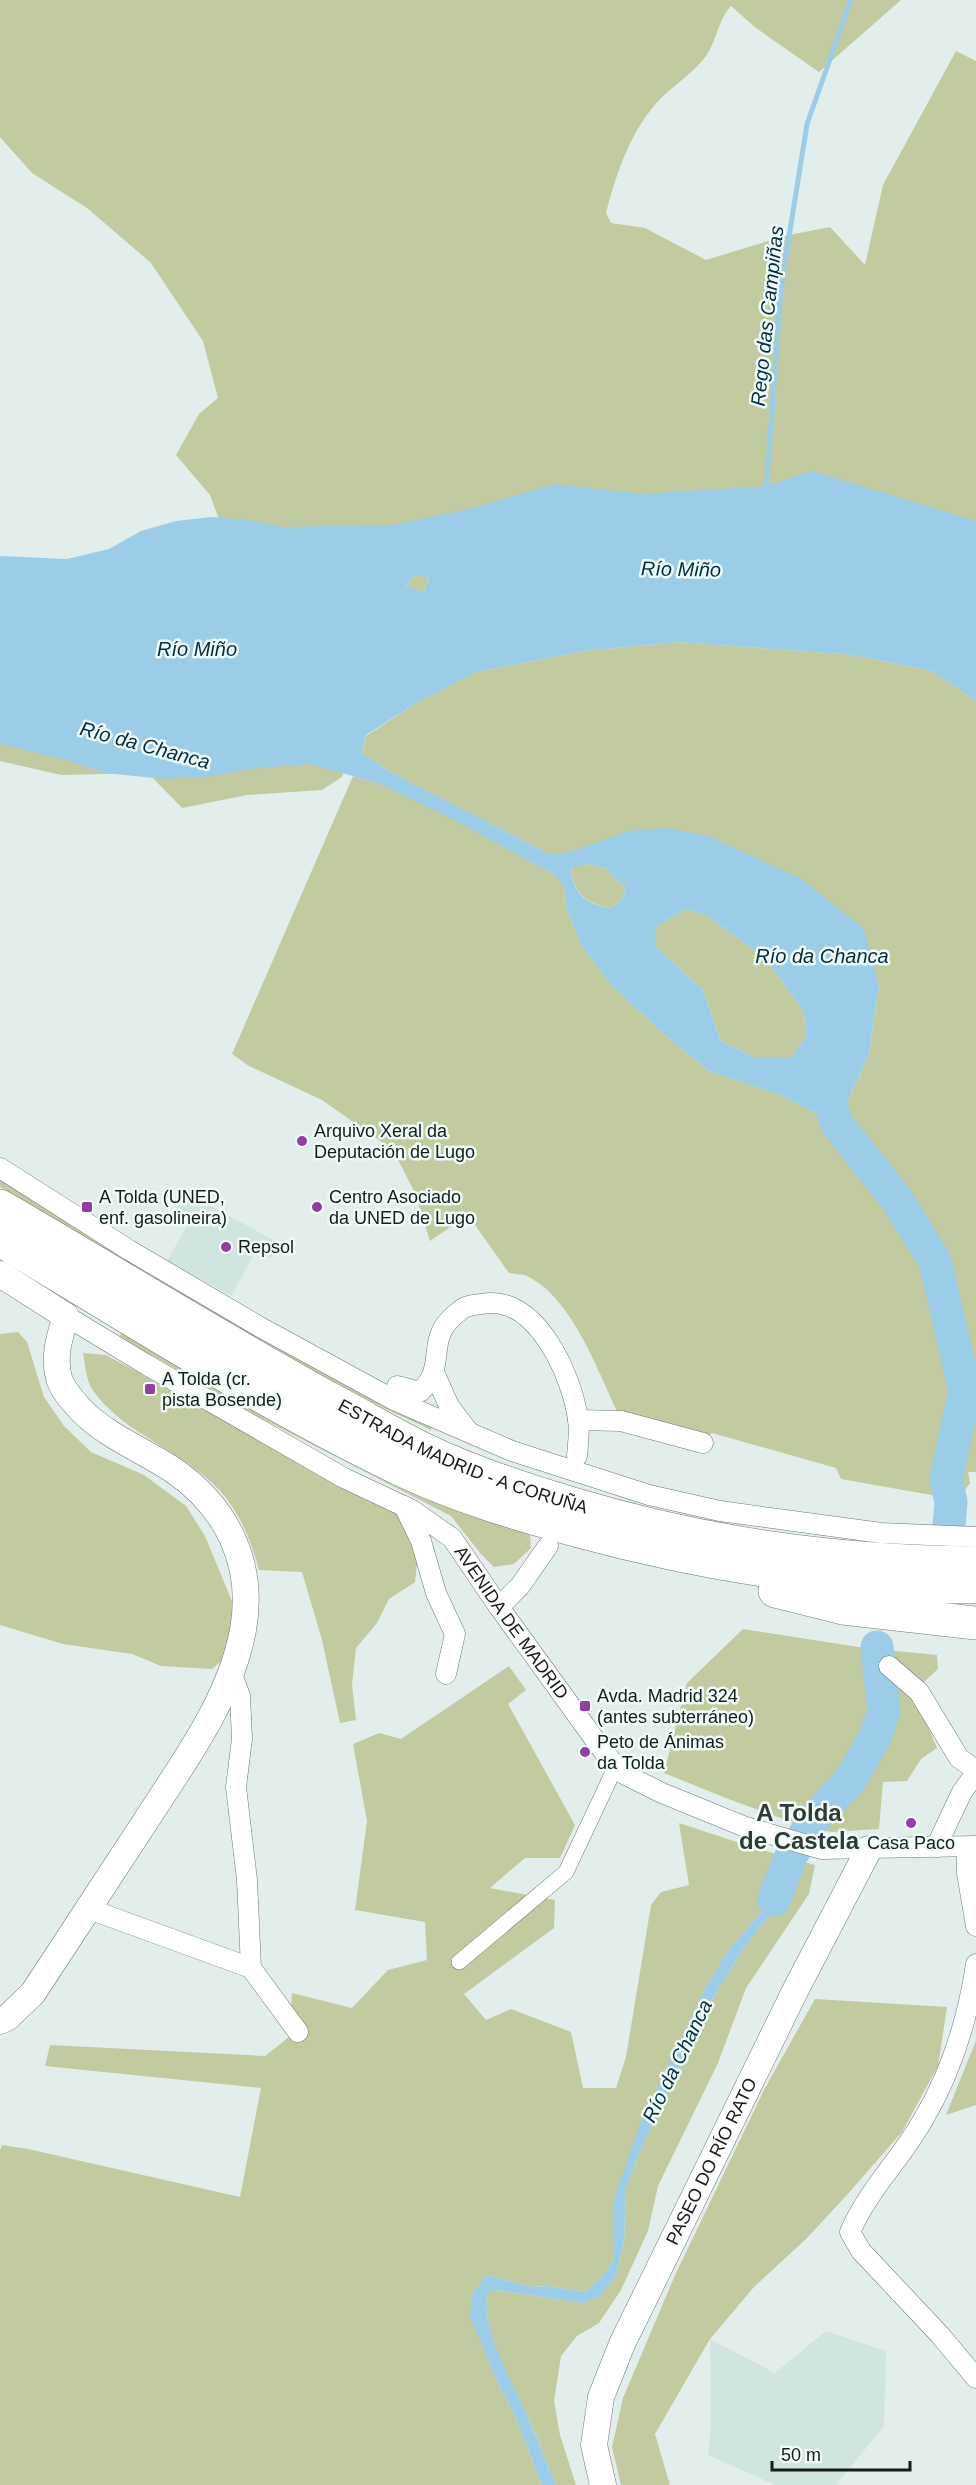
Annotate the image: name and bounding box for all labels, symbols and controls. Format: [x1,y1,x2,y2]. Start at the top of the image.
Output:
water label: Rego das Campiñas [747,225,787,407]
water label: Río Miño [641,557,721,581]
water label: Río Miño [157,638,237,660]
water label: Río da Chanca [78,717,212,773]
water label: Río da Chanca [755,945,889,967]
place label: Arquivo Xeral da Deputación de Lugo [314,1121,475,1162]
marker: Arquivo Xeral da Deputación de Lugo [295,1134,309,1148]
place label: A Tolda (UNED, enf. gasolineira) [99,1187,227,1228]
place label: Centro Asociado da UNED de Lugo [329,1187,475,1228]
marker: A Tolda (UNED, enf. gasolineira) [80,1200,94,1214]
marker: Centro Asociado da UNED de Lugo [310,1200,324,1214]
place label: Repsol [238,1237,294,1257]
marker: Repsol [219,1240,233,1254]
place label: A Tolda (cr. pista Bosende) [162,1369,282,1410]
marker: A Tolda (cr. pista Bosende) [143,1382,157,1396]
street label: ESTRADA MADRID - A CORUÑA [335,1395,590,1518]
street label: AVENIDA DE MADRID [450,1542,572,1703]
place label: Avda. Madrid 324 (antes subterráneo) [597,1686,754,1727]
marker: Avda. Madrid 324 (antes subterráneo) [578,1699,592,1713]
place label: Peto de Ánimas da Tolda [597,1732,724,1773]
marker: Peto de Ánimas da Tolda [578,1745,592,1759]
district label: A Tolda de Castela [739,1799,860,1854]
marker: Casa Paco [904,1816,918,1830]
place label: Casa Paco [867,1833,955,1853]
water label: Río da Chanca [638,1996,716,2126]
street label: PASEO DO RÍO RATO [662,2075,761,2248]
scale bar [772,2434,910,2472]
text: 50 m [781,2445,821,2465]

